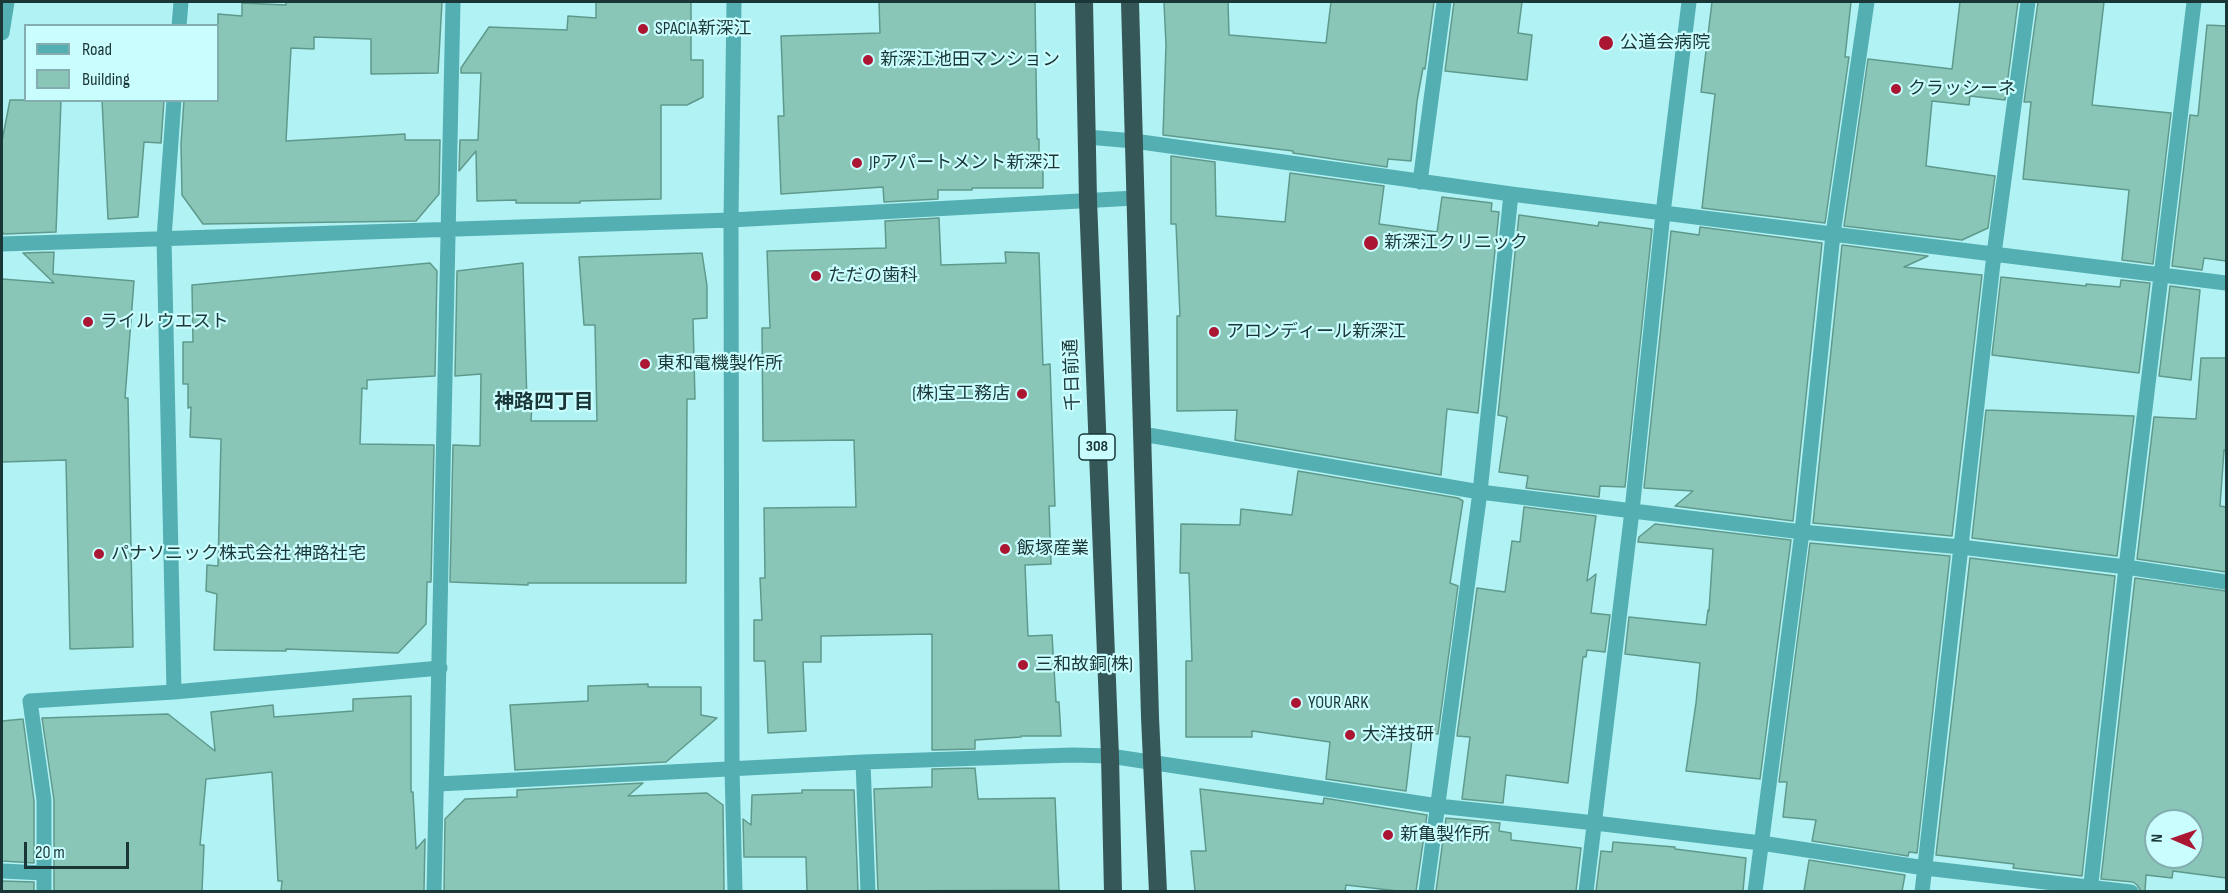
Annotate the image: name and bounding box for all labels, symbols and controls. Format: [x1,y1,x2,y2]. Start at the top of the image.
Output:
place label: SPACIA新深江 [655,18,752,40]
marker: SPACIA新深江 [636,22,650,36]
legend [24,24,219,102]
place label: 公道会病院 [1620,32,1710,54]
marker: 公道会病院 [1597,34,1615,52]
text: Road [82,39,112,60]
place label: 新深江池田マンション [880,49,1060,71]
marker: 新深江池田マンション [861,53,875,67]
text: Building [82,69,130,90]
place label: クラッシーネ [1908,78,2016,100]
marker: クラッシーネ [1889,82,1903,96]
place label: JPアパートメント新深江 [869,152,1060,174]
marker: JPアパートメント新深江 [850,156,864,170]
place label: 新深江クリニック [1384,232,1528,254]
marker: 新深江クリニック [1362,234,1380,252]
place label: ただの歯科 [828,265,918,287]
marker: ただの歯科 [809,269,823,283]
place label: ライル ウエスト [100,311,229,333]
marker: ライル ウエスト [81,315,95,329]
place label: アロンディール新深江 [1226,321,1406,343]
marker: アロンディール新深江 [1207,325,1221,339]
street label: 千日前通 [1061,339,1085,411]
place label: 東和電機製作所 [657,353,783,375]
marker: 東和電機製作所 [638,357,652,371]
place label: (株)宝工務店 [912,383,1010,405]
marker: (株)宝工務店 [1015,387,1029,401]
district label: 神路四丁目 [494,391,594,415]
road number: 308 [1079,434,1115,460]
place label: 飯塚産業 [1017,538,1089,560]
marker: 飯塚産業 [998,542,1012,556]
place label: パナソニック株式会社 神路社宅 [111,543,366,565]
marker: パナソニック株式会社 神路社宅 [92,547,106,561]
place label: 三和故銅(株) [1035,654,1133,676]
marker: 三和故銅(株) [1016,658,1030,672]
place label: YOUR ARK [1308,692,1368,714]
marker: YOUR ARK [1289,696,1303,710]
place label: 大洋技研 [1362,724,1434,746]
marker: 大洋技研 [1343,728,1357,742]
north arrow [2144,809,2204,869]
place label: 新亀製作所 [1400,824,1490,846]
marker: 新亀製作所 [1381,828,1395,842]
scale bar [27,830,132,868]
text: N [2148,834,2167,843]
text: 20 m [35,842,65,863]

